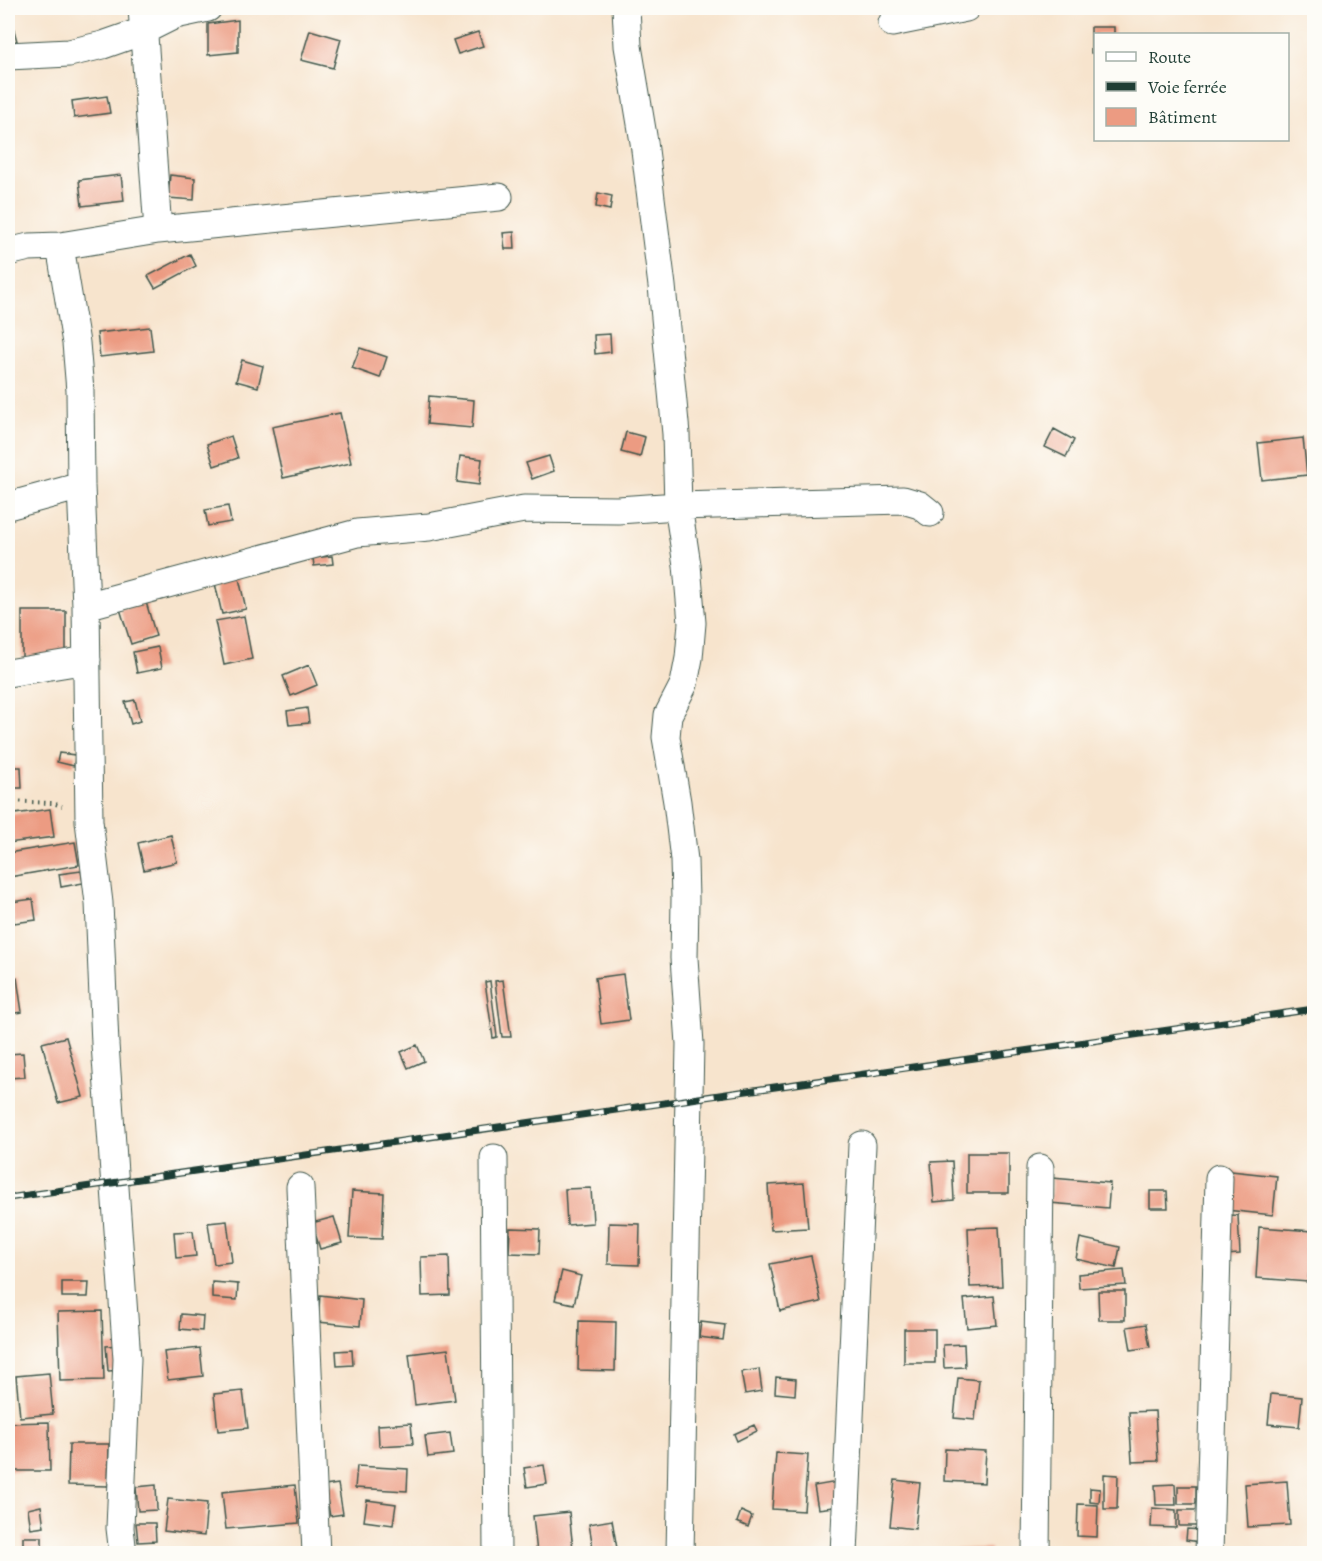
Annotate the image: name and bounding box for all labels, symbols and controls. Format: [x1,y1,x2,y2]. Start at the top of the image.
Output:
legend [1094,33,1289,141]
text: Route [1148,45,1191,69]
text: Voie ferrée [1147,75,1227,99]
text: Bâtiment [1148,105,1217,129]

